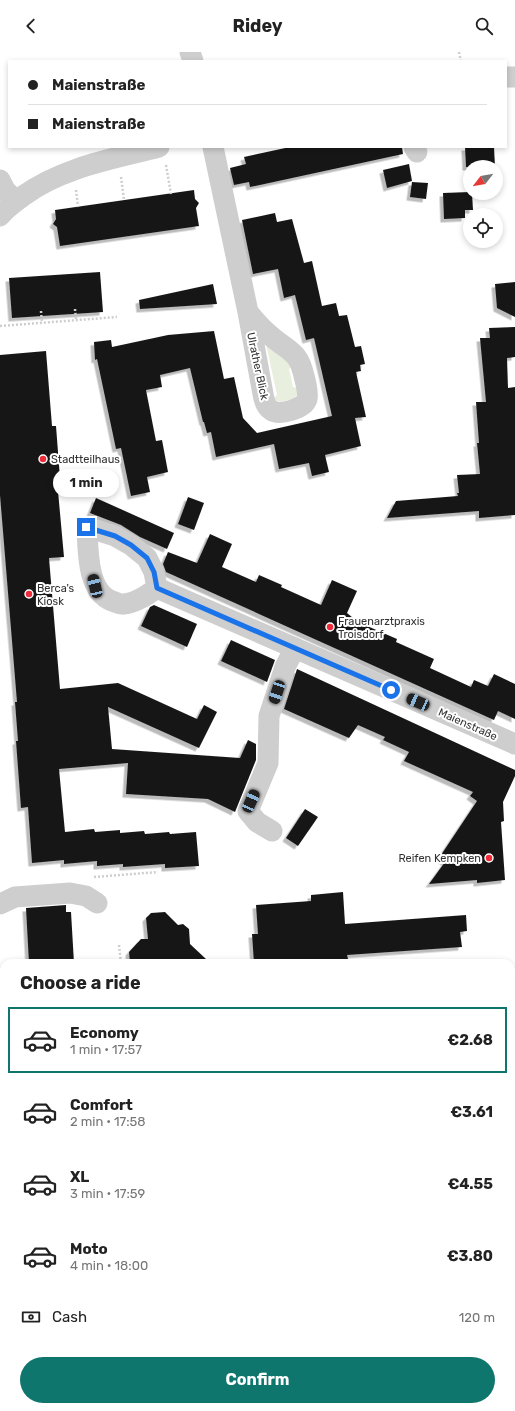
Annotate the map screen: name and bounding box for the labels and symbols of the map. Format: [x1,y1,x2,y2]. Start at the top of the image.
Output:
north arrow [463,160,503,200]
street label: Ulrather Blick [244,331,271,401]
place label: Stadtteilhaus [51,453,120,466]
marker: Stadtteilhaus [38,454,48,464]
callout: 1 min [53,469,119,497]
route end [77,518,95,536]
car [86,573,104,599]
place label: Berca's Kiosk [37,582,75,608]
marker: Berca's Kiosk [24,589,34,599]
place label: Frauenarztpraxis Troisdorf [338,615,425,641]
marker: Frauenarztpraxis Troisdorf [325,622,335,632]
car [268,679,286,705]
route start [382,681,400,699]
car [405,692,431,712]
street label: Maienstraße [436,706,499,743]
car [241,788,261,814]
place label: Reifen Kempken [398,852,481,865]
marker: Reifen Kempken [484,853,494,863]

